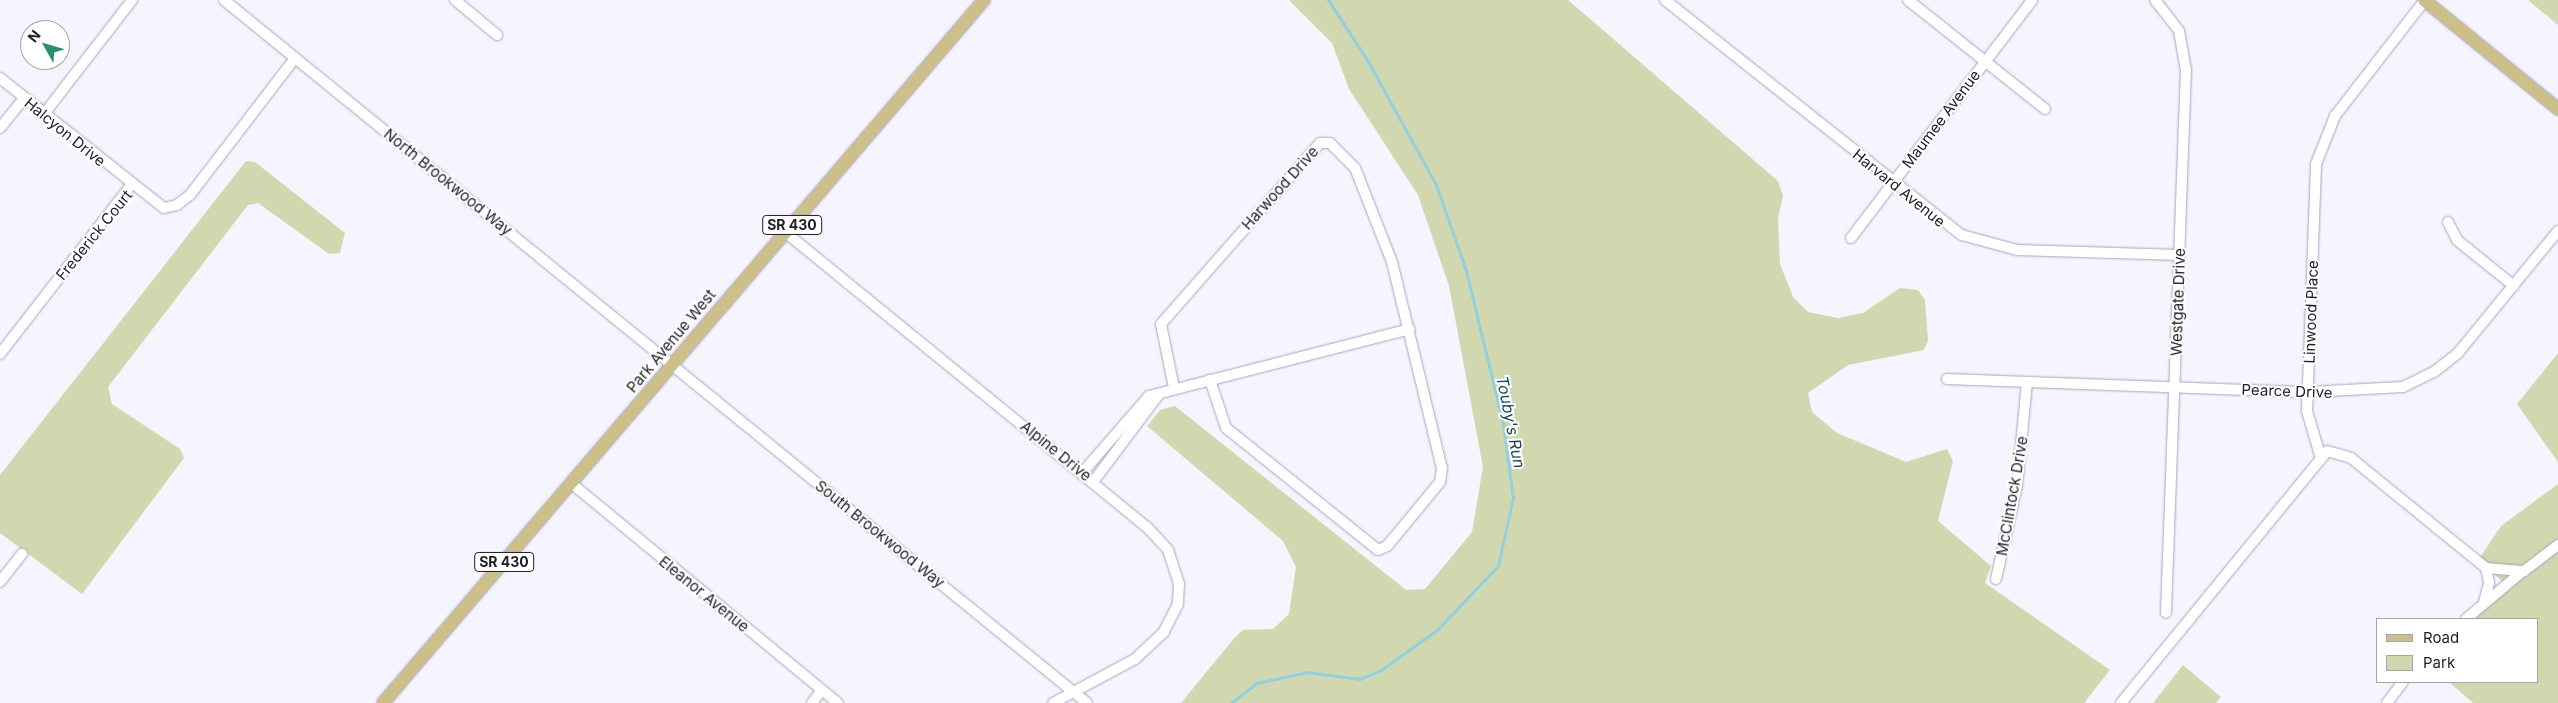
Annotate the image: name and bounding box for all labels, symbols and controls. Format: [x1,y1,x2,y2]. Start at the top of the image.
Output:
north arrow [20,20,70,70]
text: N [24,26,44,45]
street label: Maumee Avenue [1898,66,1984,172]
street label: Halcyon Drive [21,94,109,170]
street label: North Brookwood Way [380,125,516,239]
street label: Harwood Drive [1238,143,1322,233]
street label: Harvard Avenue [1849,145,1949,231]
street label: Frederick Court [52,186,136,284]
road number: SR 430 [762,214,822,236]
street label: Westgate Drive [2167,248,2189,356]
street label: Linwood Place [2300,260,2322,364]
street label: Park Avenue West [623,286,719,396]
water label: Touby's Run [1493,374,1529,470]
street label: Pearce Drive [2241,380,2333,402]
street label: Alpine Drive [1017,417,1095,485]
street label: McClintock Drive [1993,435,2031,557]
street label: South Brookwood Way [812,476,948,592]
road number: SR 430 [474,550,534,574]
street label: Eleanor Avenue [655,552,753,636]
legend [2376,618,2538,683]
text: Road [2423,628,2459,647]
text: Park [2423,653,2455,672]

